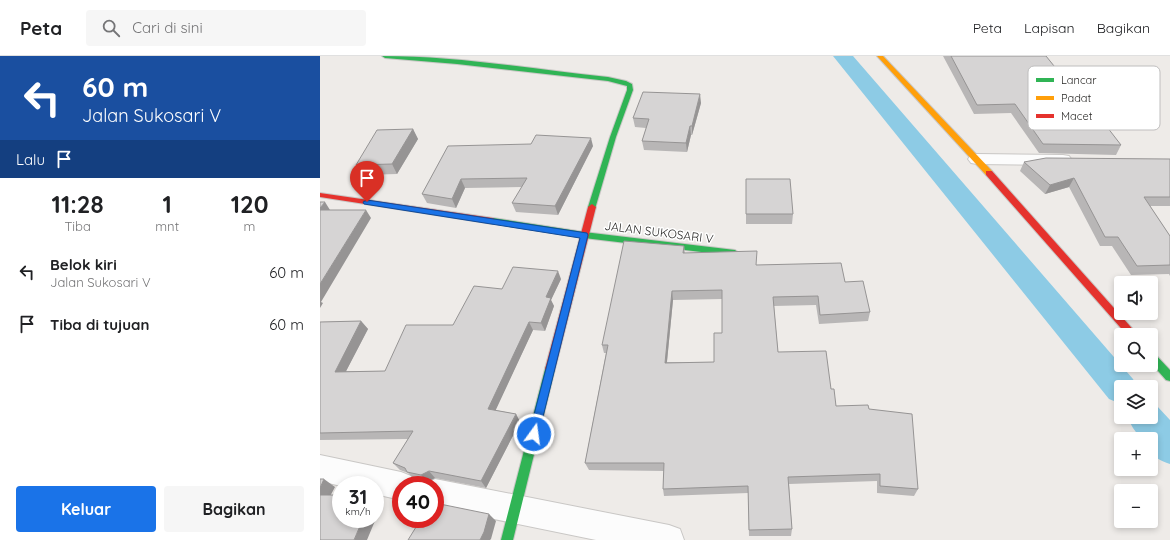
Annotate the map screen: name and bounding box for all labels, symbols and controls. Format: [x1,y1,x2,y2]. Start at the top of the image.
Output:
search box [86,10,366,46]
text: Peta [20,16,62,40]
icon: search [100,17,122,39]
text: Cari di sini [132,18,203,37]
text: Peta [973,19,1002,37]
text: Lapisan [1024,19,1075,37]
text: Bagikan [1097,19,1150,37]
legend [1028,66,1160,130]
text: 60 m [82,69,148,104]
icon: left [16,72,68,124]
text: Lancar [1061,73,1097,87]
text: Padat [1061,91,1091,105]
text: Jalan Sukosari V [82,104,221,127]
text: Macet [1061,109,1093,123]
icon: arrive [53,148,75,170]
text: Lalu [16,150,45,169]
pin [350,161,384,202]
icon: arrive [356,167,378,189]
text: 11:28 [52,189,104,219]
text: 1 [162,189,172,219]
text: 120 [231,189,268,219]
text: Tiba [64,218,91,234]
text: mnt [155,218,179,234]
text: m [244,218,255,234]
street label: JALAN SUKOSARI V [604,218,714,246]
text: Belok kiri [50,255,117,274]
icon: left [16,261,38,283]
text: 60 m [269,263,304,282]
text: Jalan Sukosari V [50,274,151,290]
map controls [1114,276,1158,528]
button: sound [1114,276,1158,320]
icon: arrive [16,313,38,335]
text: Tiba di tujuan [50,315,149,334]
text: 60 m [269,315,304,334]
button: search [1114,328,1158,372]
button: layers [1114,380,1158,424]
position arrow [513,413,555,455]
button: + [1114,432,1158,476]
speed limit sign: 40 [392,476,444,528]
text: 31 [349,484,367,509]
button: − [1114,484,1158,528]
button: Keluar [16,486,156,532]
button: Bagikan [164,486,304,532]
text: km/h [345,505,371,518]

